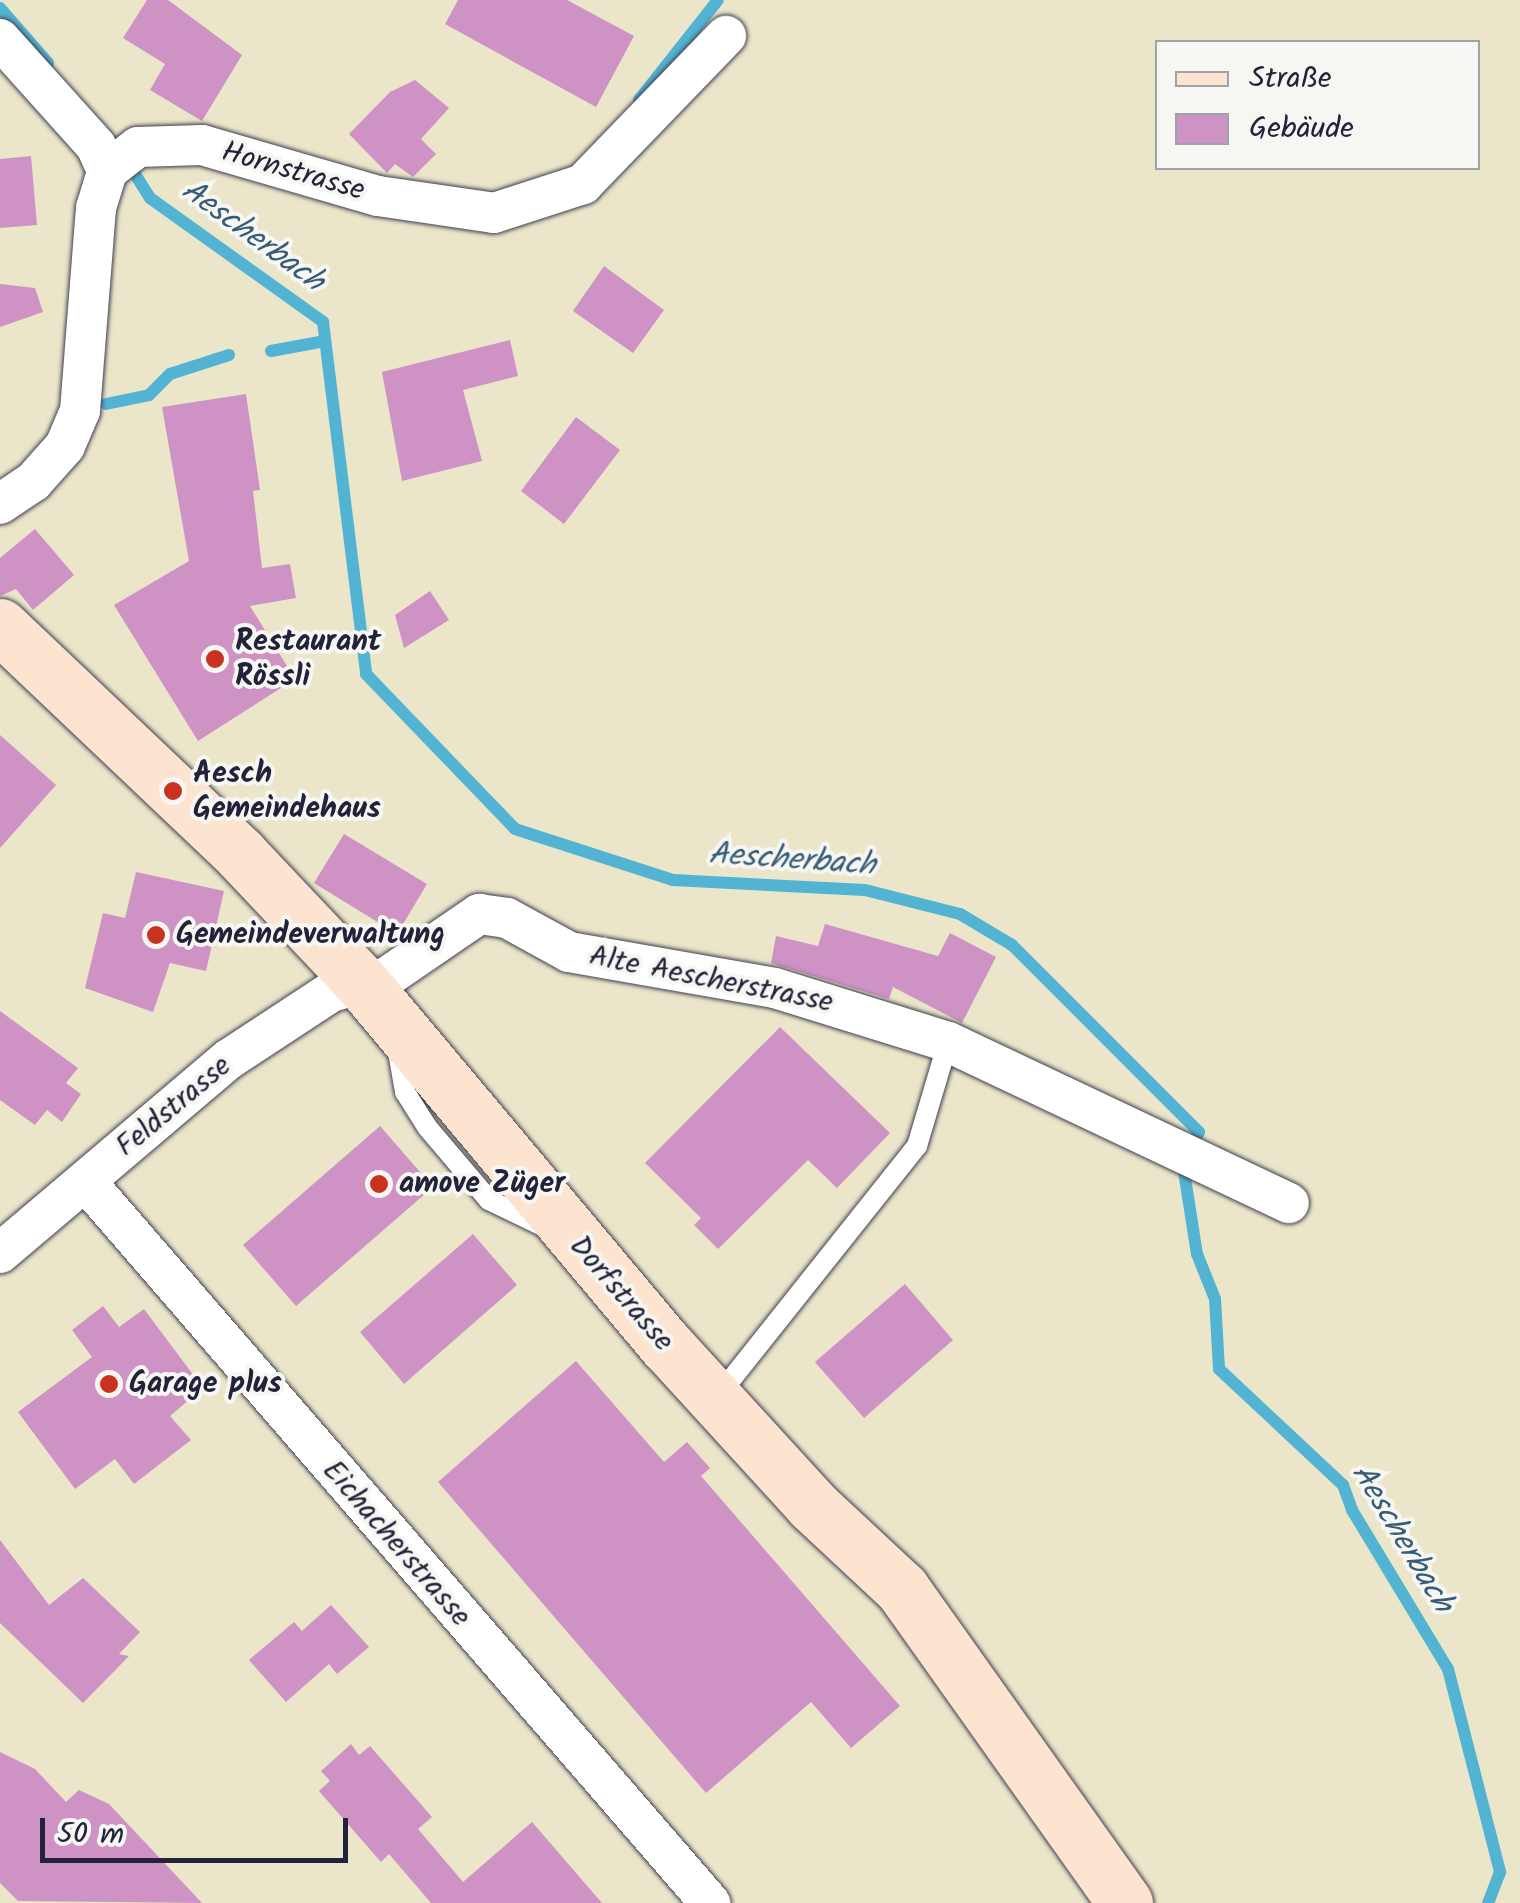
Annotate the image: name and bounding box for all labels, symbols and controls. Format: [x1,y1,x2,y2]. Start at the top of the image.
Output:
legend [1155,40,1480,170]
text: Straße [1249,55,1332,103]
text: Gebäude [1249,105,1354,153]
street label: Hornstrasse [217,134,369,210]
water label: Aescherbach [173,172,331,302]
place label: Restaurant Rössli [235,624,381,694]
marker: Restaurant Rössli [204,648,226,670]
place label: Aesch Gemeindehaus [193,756,381,826]
marker: Aesch Gemeindehaus [162,780,184,802]
water label: Aescherbach [707,836,877,886]
place label: Gemeindeverwaltung [176,917,445,953]
marker: Gemeindeverwaltung [145,924,167,946]
street label: Alte Aescherstrasse [586,939,836,1021]
street label: Feldstrasse [109,1049,239,1165]
place label: amove Züger [399,1166,565,1202]
marker: amove Züger [368,1173,390,1195]
street label: Dorfstrasse [561,1229,681,1359]
place label: Garage plus [129,1366,282,1402]
marker: Garage plus [98,1373,120,1395]
street label: Eichacherstrasse [314,1454,478,1634]
water label: Aescherbach [1342,1458,1460,1620]
scale bar [45,1798,352,1860]
text: 50 m [57,1811,124,1859]

